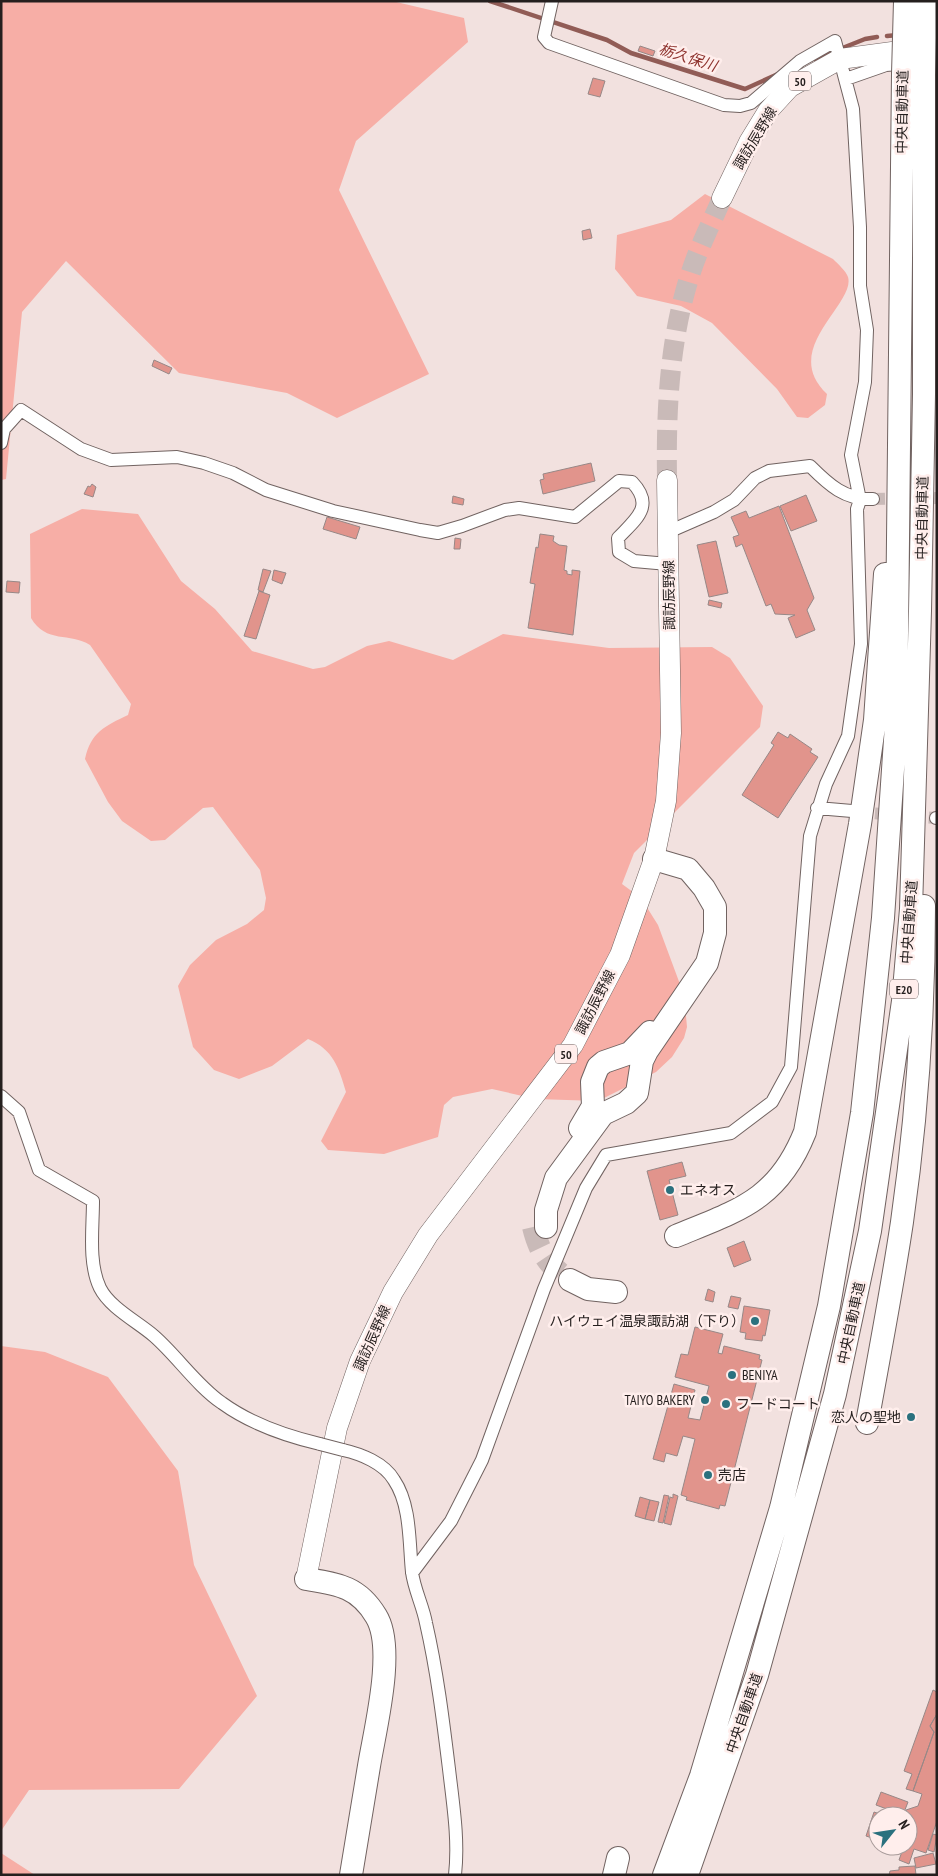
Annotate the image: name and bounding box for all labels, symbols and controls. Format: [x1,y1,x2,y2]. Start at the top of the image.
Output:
water label: 栃久保川 [657,39,721,76]
street label: 中央自動車道 [892,70,912,154]
road number: 50 [789,72,811,90]
street label: 諏訪辰野線 [729,103,781,173]
street label: 中央自動車道 [912,476,932,560]
street label: 諏訪辰野線 [659,560,679,630]
street label: 中央自動車道 [897,879,921,965]
street label: 諏訪辰野線 [571,967,619,1037]
road number: E20 [890,980,918,999]
road number: 50 [555,1044,577,1064]
place label: エネオス [680,1181,736,1199]
marker: エネオス [664,1184,676,1196]
street label: 中央自動車道 [833,1280,869,1366]
street label: 諏訪辰野線 [350,1302,394,1374]
place label: ハイウェイ温泉諏訪湖（下り） [549,1312,745,1330]
marker: ハイウェイ温泉諏訪湖（下り） [749,1315,761,1327]
place label: BENIYA [742,1366,778,1384]
marker: BENIYA [726,1369,738,1381]
place label: TAIYO BAKERY [624,1391,696,1409]
marker: TAIYO BAKERY [699,1394,711,1406]
place label: フードコート [736,1395,820,1413]
marker: フードコート [720,1398,732,1410]
place label: 恋人の聖地 [831,1408,901,1426]
marker: 恋人の聖地 [905,1411,917,1423]
place label: 売店 [718,1466,746,1484]
marker: 売店 [702,1469,714,1481]
street label: 中央自動車道 [722,1670,766,1756]
north arrow [868,1806,918,1856]
text: N [895,1817,914,1832]

